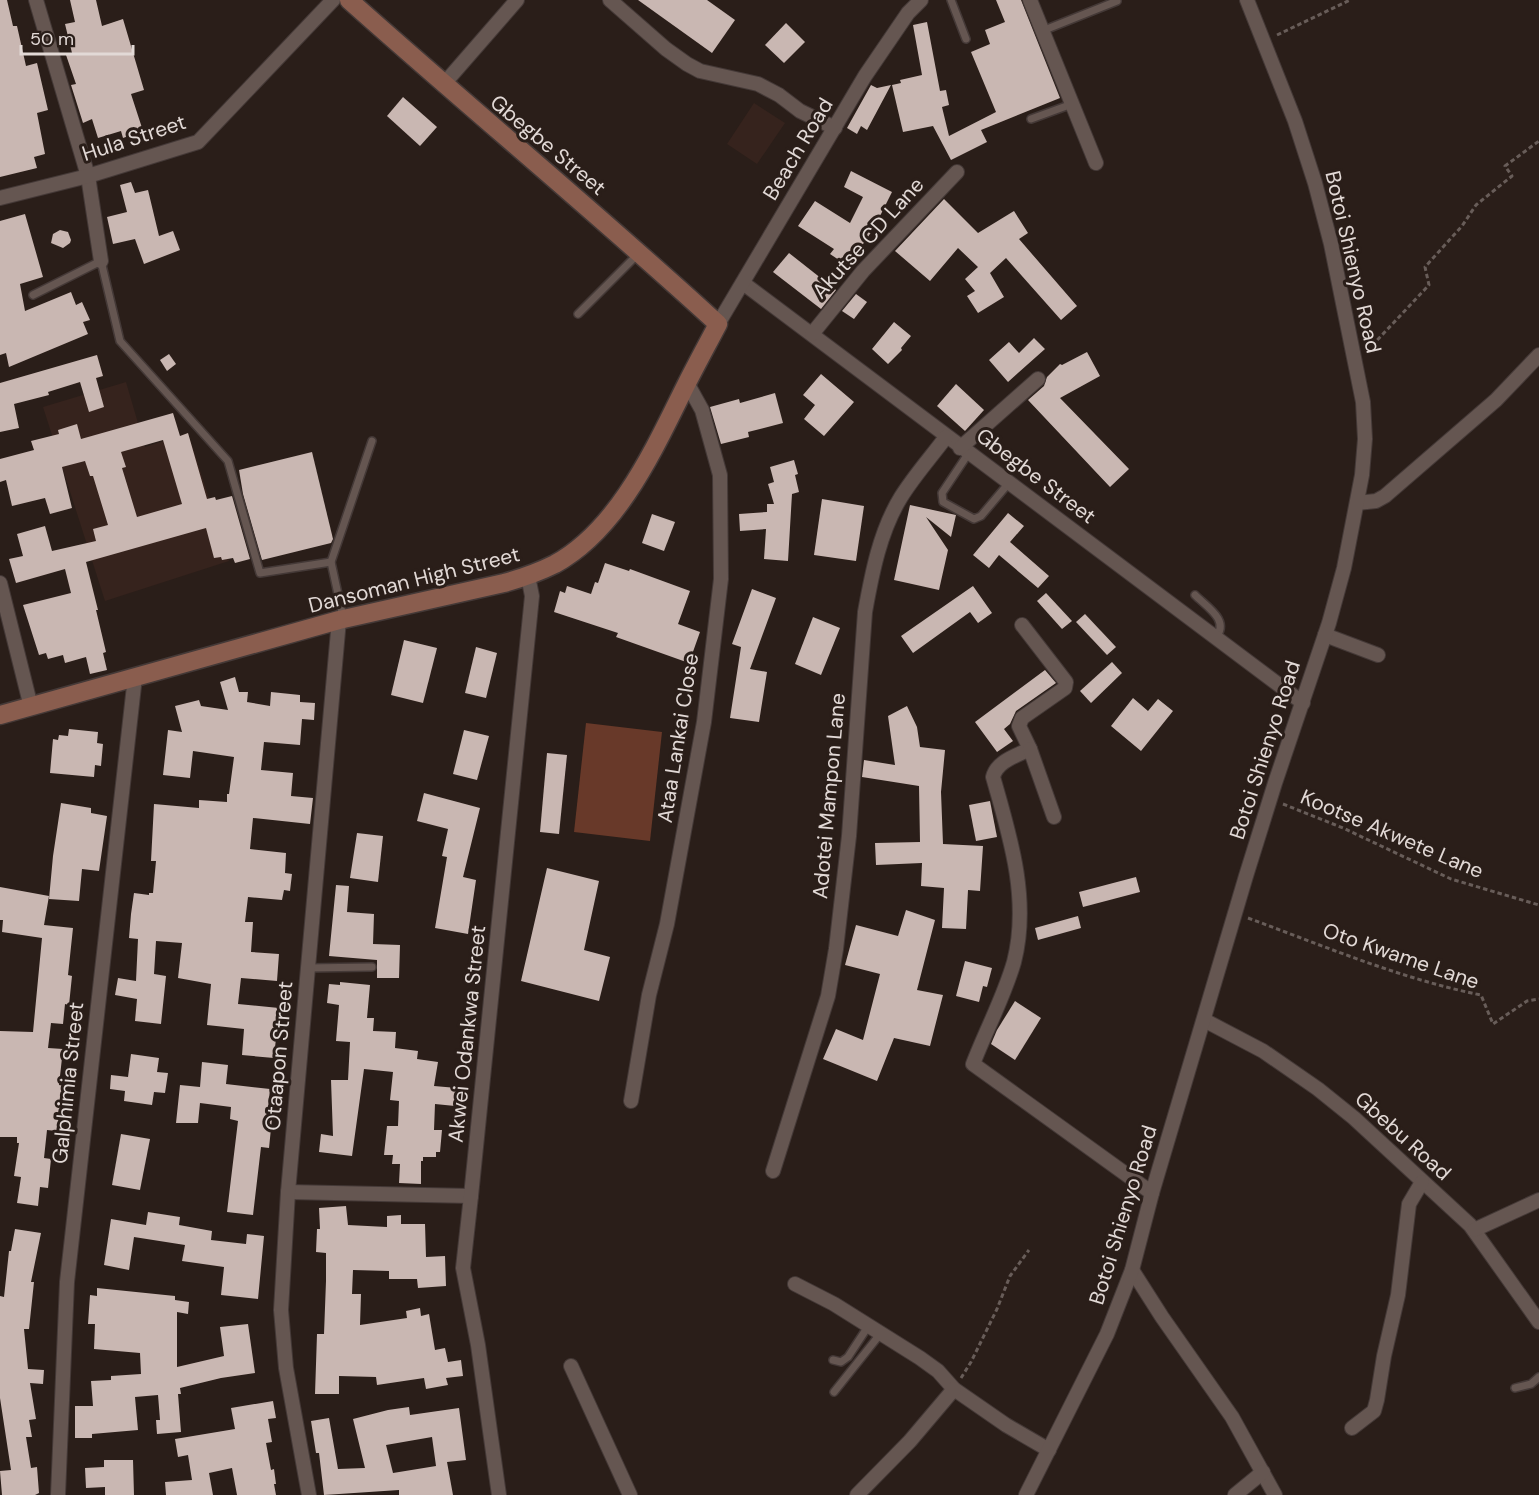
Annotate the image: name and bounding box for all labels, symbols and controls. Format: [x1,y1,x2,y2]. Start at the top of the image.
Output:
scale bar [21,18,134,56]
text: 50 m [30,27,74,51]
street label: Gbegbe Street [484,88,612,202]
street label: Beach Road [756,93,840,205]
street label: Hula Street [79,108,189,168]
street label: Botoi Shienyo Road [1318,168,1388,356]
street label: Akutse CD Lane [806,171,930,305]
street label: Gbegbe Street [971,422,1101,530]
street label: Dansoman High Street [305,540,523,620]
street label: Ataa Lankai Close [651,651,705,825]
street label: Botoi Shienyo Road [1223,657,1307,843]
street label: Adotei Mampon Lane [806,692,852,900]
street label: Kootse Akwete Lane [1296,783,1488,885]
street label: Oto Kwame Lane [1319,916,1483,996]
street label: Akwei Odankwa Street [442,924,492,1144]
street label: Otaapon Street [259,980,299,1132]
street label: Galphimia Street [46,1001,90,1165]
street label: Gbebu Road [1349,1085,1457,1187]
street label: Botoi Shienyo Road [1082,1122,1164,1308]

